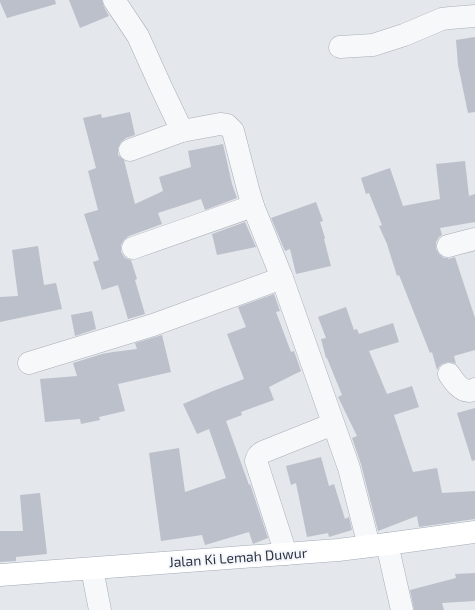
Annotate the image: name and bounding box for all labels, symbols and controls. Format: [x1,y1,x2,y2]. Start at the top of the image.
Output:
street label: Jalan Ki Lemah Duwur [168,544,308,570]

